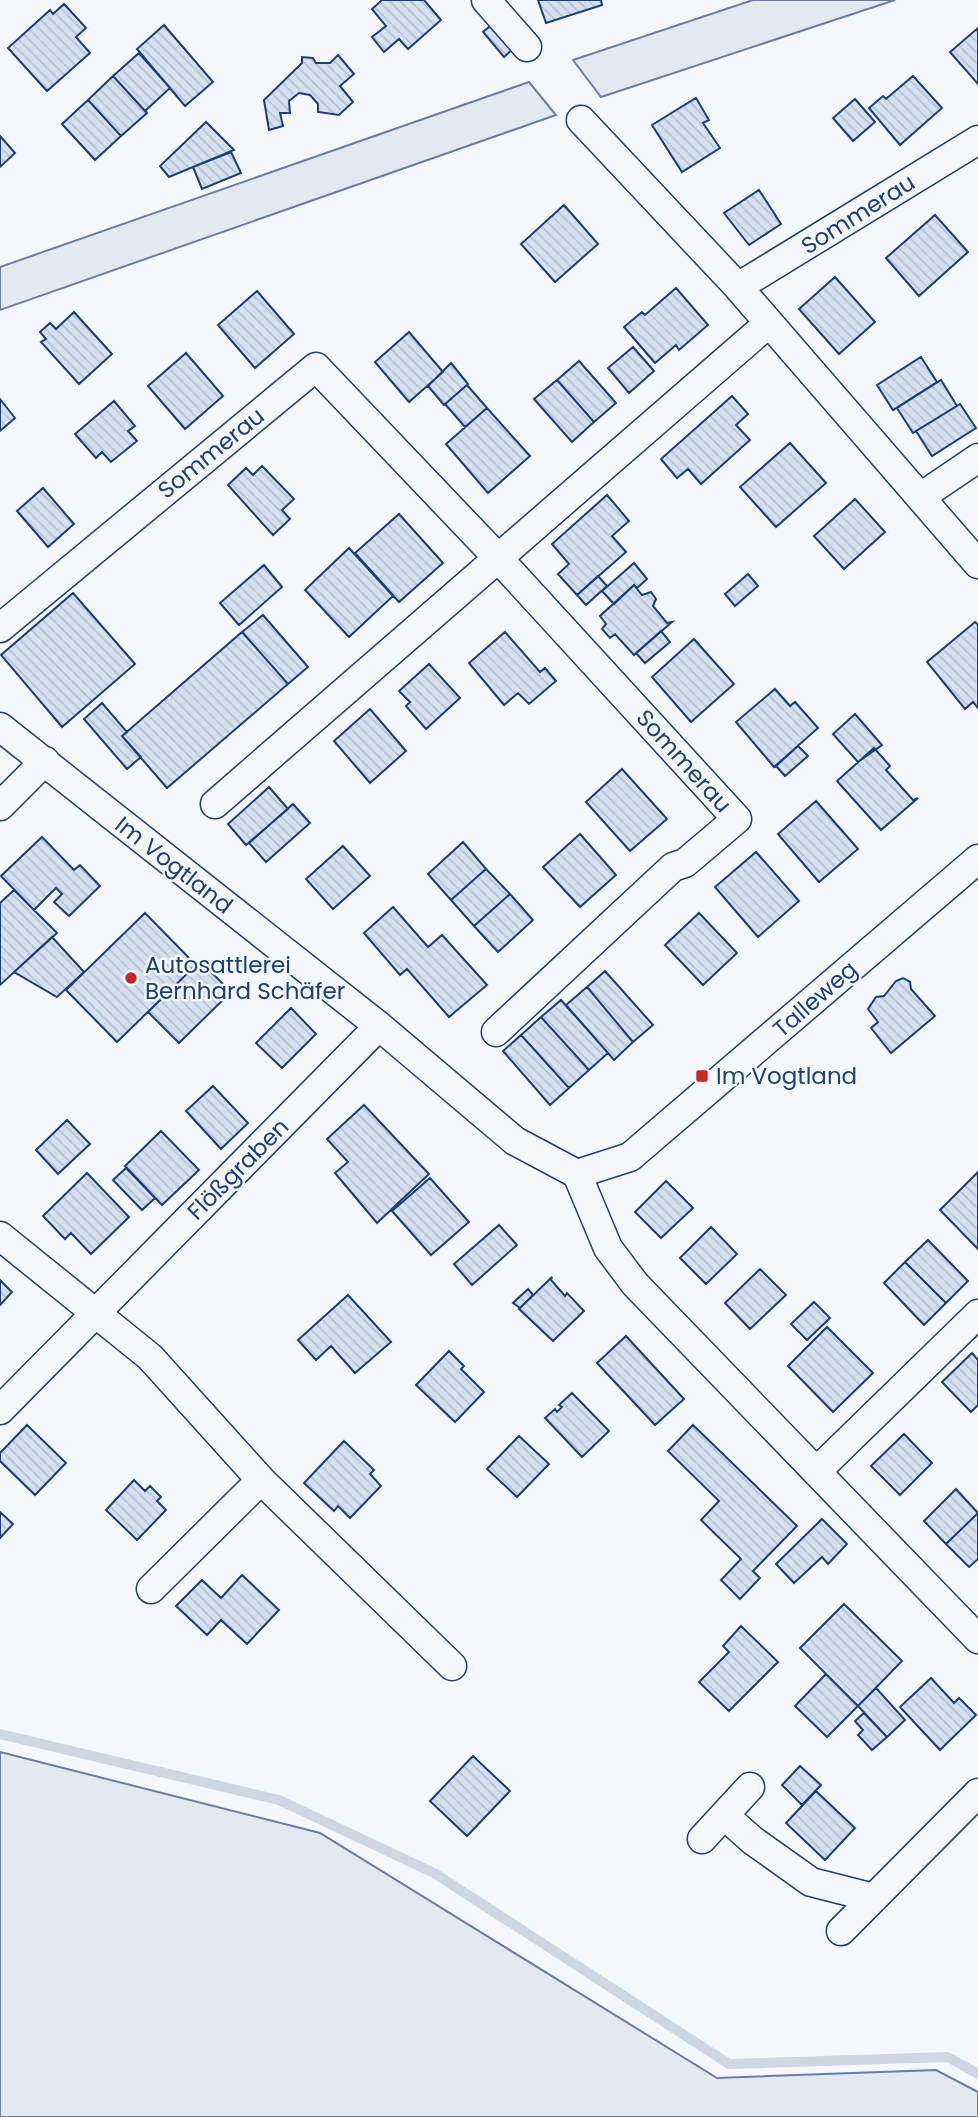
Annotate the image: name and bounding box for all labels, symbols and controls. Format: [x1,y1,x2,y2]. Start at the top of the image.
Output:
street label: Sommerau [795,166,921,262]
street label: Sommerau [151,400,271,506]
street label: Sommerau [629,702,739,820]
street label: Im Vogtland [109,809,239,921]
place label: Autosattlerei Bernhard Schäfer [145,949,345,1007]
street label: Talleweg [766,953,864,1045]
marker: Autosattlerei Bernhard Schäfer [123,970,139,986]
place label: Im Vogtland [716,1060,857,1092]
marker: Im Vogtland [694,1068,710,1084]
street label: Flößgraben [180,1111,296,1227]

